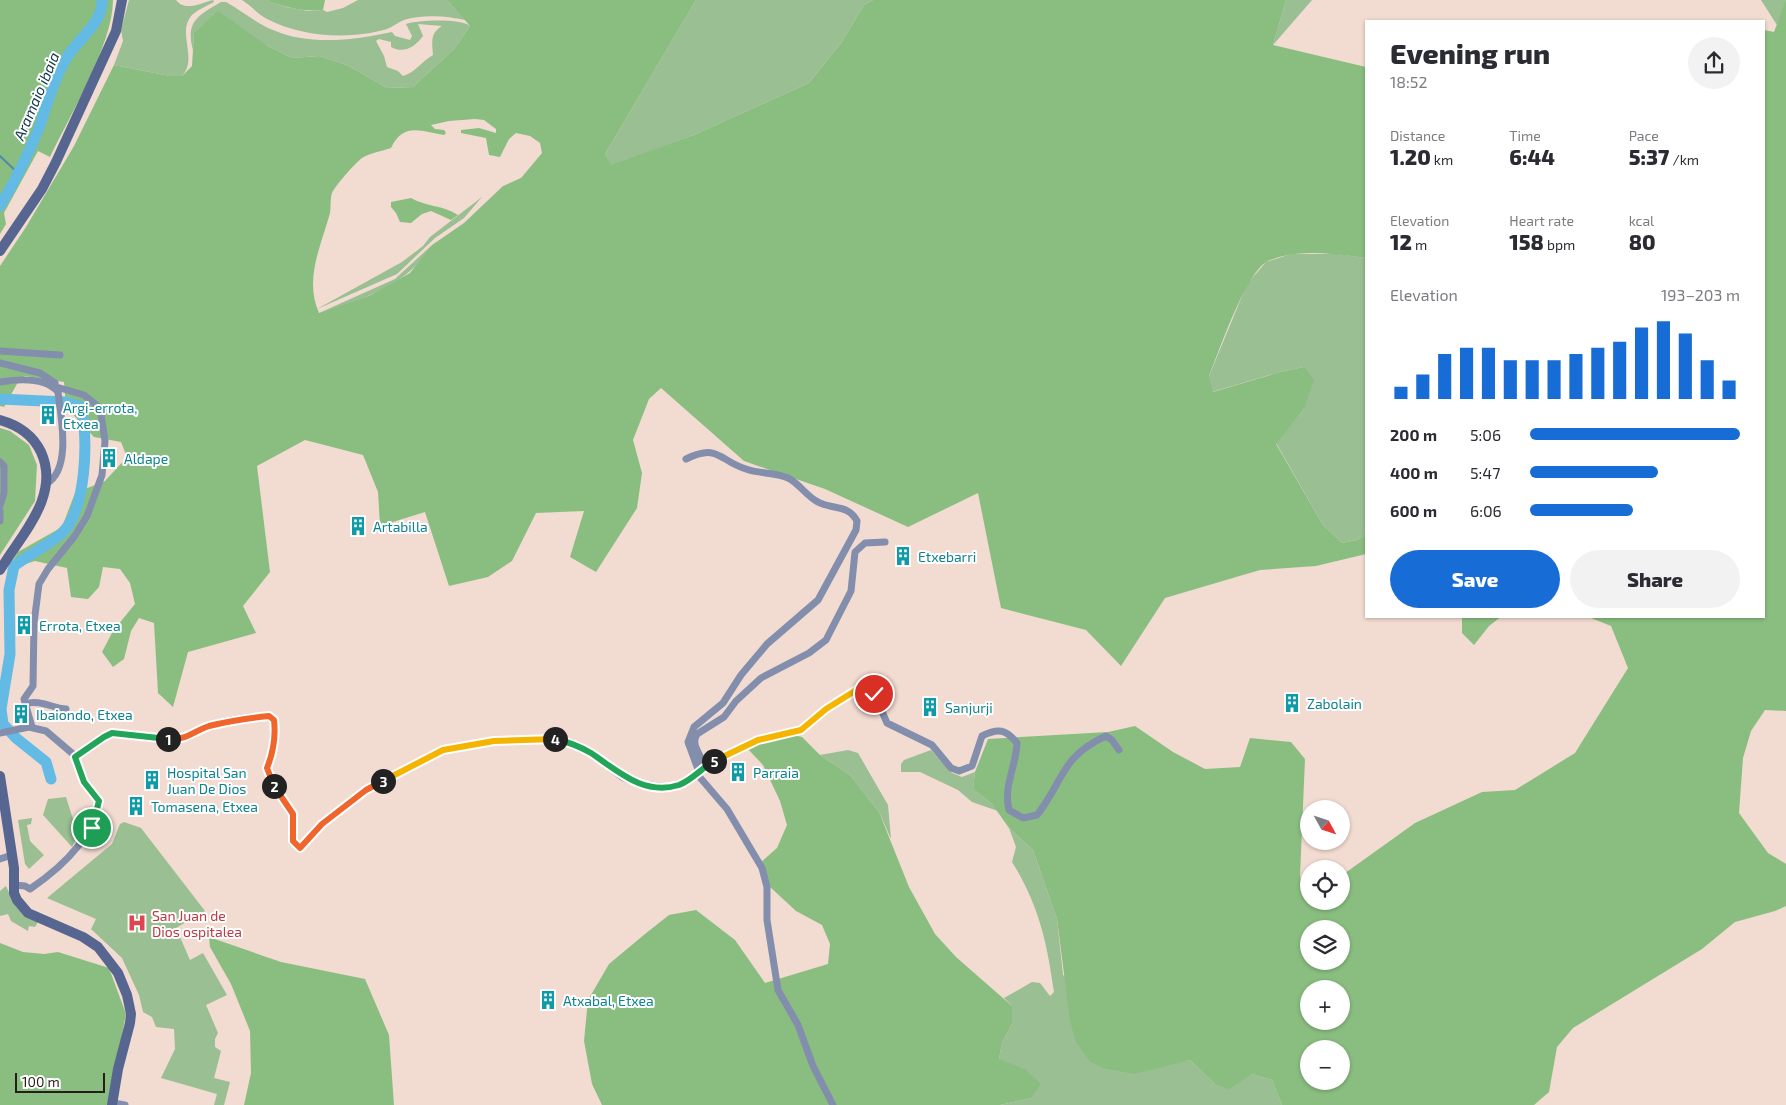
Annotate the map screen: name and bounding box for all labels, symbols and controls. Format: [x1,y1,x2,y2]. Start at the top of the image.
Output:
text: Evening run [1390,36,1550,70]
button: share [1688,37,1740,89]
water label: Aramaio ibaia [9,49,63,144]
text: 18:52 [1390,72,1427,91]
text: Distance [1390,127,1445,144]
text: Time [1509,127,1541,144]
text: Pace [1629,127,1659,144]
text: 1.20 [1390,144,1431,169]
text: 6:44 [1509,144,1555,169]
text: 5:37 [1629,144,1669,169]
text: km [1431,151,1453,168]
text: /km [1669,151,1699,168]
text: Elevation [1390,212,1449,229]
text: Heart rate [1509,212,1574,229]
text: kcal [1629,212,1654,229]
text: 12 [1390,229,1412,254]
text: 158 [1509,229,1544,254]
text: 80 [1629,229,1656,254]
text: m [1412,236,1427,253]
text: bpm [1544,236,1575,253]
text: Elevation [1390,285,1458,304]
text: 193–203 m [1661,285,1740,304]
place label: Argi-errota, Etxea [63,399,138,432]
building icon: Argi-errota, Etxea [37,404,59,426]
text: 200 m [1390,425,1437,444]
text: 5:06 [1470,425,1501,444]
building icon: Aldape [98,447,120,469]
place label: Aldape [124,450,168,467]
text: 400 m [1390,463,1438,482]
text: 5:47 [1470,463,1500,482]
text: 600 m [1390,501,1437,520]
text: 6:06 [1470,501,1502,520]
building icon: Artabilla [347,515,369,537]
place label: Artabilla [373,518,428,535]
building icon: Etxebarri [892,545,914,567]
place label: Etxebarri [918,548,976,565]
button: Save [1390,550,1560,608]
button: Share [1570,550,1740,608]
building icon: Errota, Etxea [13,614,35,636]
place label: Errota, Etxea [39,617,121,634]
pin [853,673,895,715]
icon: check [860,680,888,708]
building icon: Zabolain [1281,692,1303,714]
place label: Zabolain [1307,695,1362,712]
building icon: Sanjurji [919,696,941,718]
place label: Sanjurji [945,699,993,716]
building icon: Ibaiondo, Etxea [10,703,32,725]
place label: Ibaiondo, Etxea [36,706,133,723]
pin: 1 [156,726,180,752]
pin: 4 [542,726,568,752]
text: 1 [165,731,172,748]
text: 4 [551,731,560,748]
pin: 5 [702,748,726,774]
text: 5 [711,753,718,770]
building icon: Parraia [727,761,749,783]
place label: Hospital San Juan De Dios [167,764,247,797]
place label: Parraia [753,764,799,781]
pin: 3 [370,768,396,794]
building icon: Hospital San Juan De Dios [141,769,163,791]
text: 3 [380,773,387,790]
pin: 2 [262,774,286,798]
text: 2 [270,778,279,795]
building icon: Tomasena, Etxea [125,795,147,817]
place label: Tomasena, Etxea [151,798,258,815]
north arrow [1300,800,1350,850]
map controls [1300,800,1350,1090]
pin [71,807,113,849]
icon: arrive [78,814,106,842]
button: locate [1300,860,1350,910]
place label: San Juan de Dios ospitalea [152,907,242,940]
hospital icon: San Juan de Dios ospitalea [126,912,148,934]
button: layers [1300,920,1350,970]
button: + [1300,980,1350,1030]
building icon: Atxabal, Etxea [537,989,559,1011]
place label: Atxabal, Etxea [563,992,654,1009]
button: − [1300,1040,1350,1090]
scale bar [15,1070,105,1093]
text: 100 m [22,1073,60,1090]

